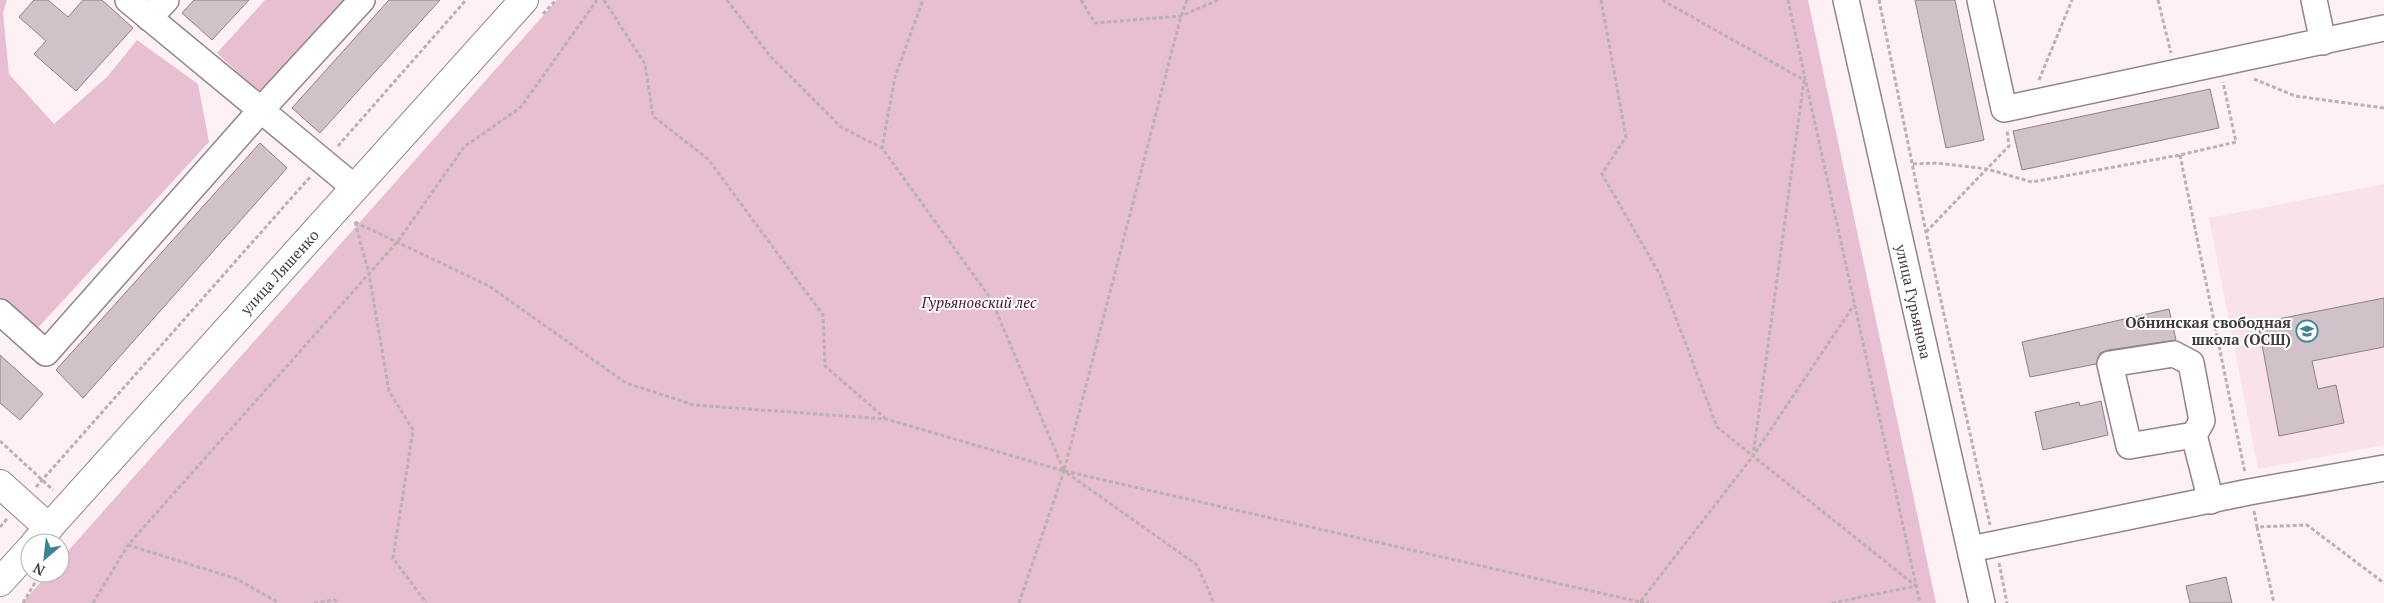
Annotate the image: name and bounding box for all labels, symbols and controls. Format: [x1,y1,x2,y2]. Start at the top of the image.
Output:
street label: улица Ляшенко [235,225,323,319]
street label: улица Гурьянова [1891,241,1937,361]
park label: Гурьяновский лес [921,292,1037,312]
place label: Обнинская свободная школа (ОСШ) [2125,312,2291,349]
school or university icon: Обнинская свободная школа (ОСШ) [2295,319,2319,343]
north arrow [20,533,70,583]
text: N [29,559,48,581]

